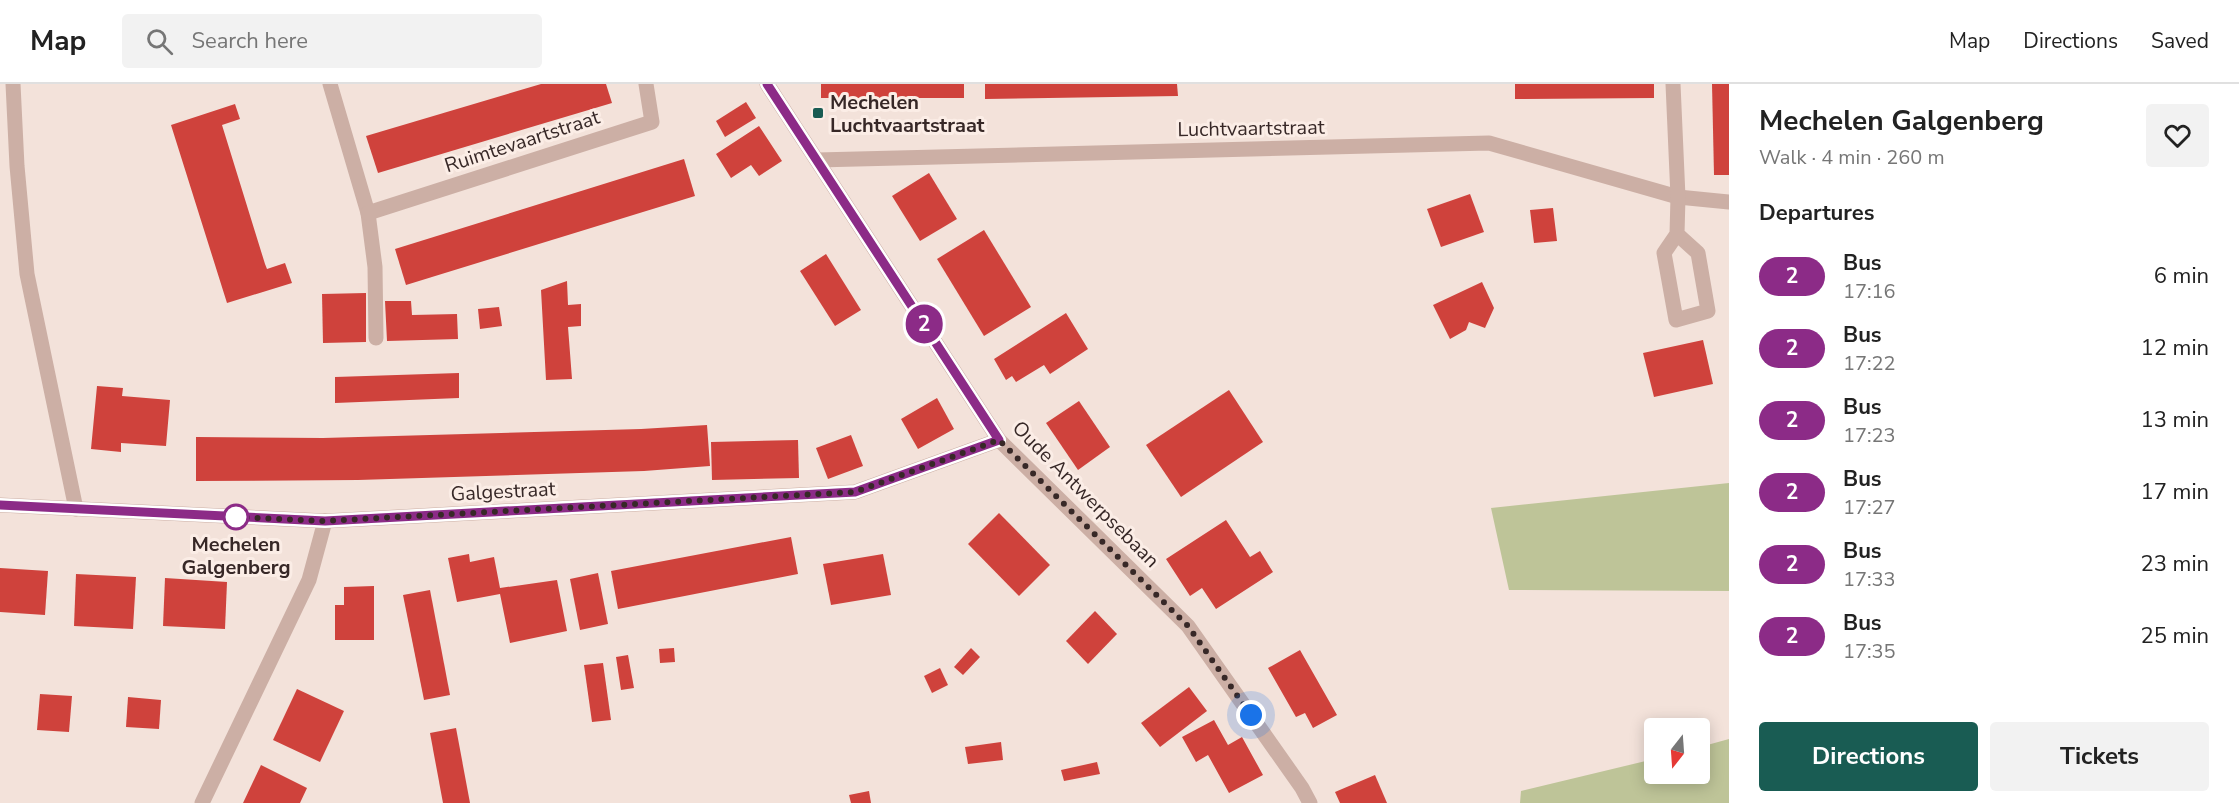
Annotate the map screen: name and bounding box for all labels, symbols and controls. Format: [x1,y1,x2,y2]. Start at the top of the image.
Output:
search box [122,14,542,68]
text: Map [30,22,86,60]
icon: search [143,25,176,58]
text: Search here [191,26,308,56]
text: Map [1949,27,1990,55]
text: Directions [2023,27,2118,55]
text: Saved [2151,27,2209,55]
place label: Mechelen Luchtvaartstraat [830,89,985,139]
text: Mechelen Galgenberg [1759,102,2044,140]
street label: Ruimtevaartstraat [441,103,604,179]
button: heart [2146,104,2209,167]
marker: Mechelen Luchtvaartstraat [811,106,825,120]
street label: Luchtvaartstraat [1177,114,1326,143]
text: Walk · 4 min · 260 m [1759,144,1945,171]
text: Departures [1759,198,1874,228]
text: Bus [1843,248,1882,278]
text: 6 min [2154,261,2209,291]
text: 2 [1786,262,1798,290]
text: 17:16 [1843,278,1896,305]
line badge: 2 [904,304,944,344]
text: 2 [918,310,930,338]
text: Bus [1843,320,1882,350]
text: 12 min [2141,333,2209,363]
text: 2 [1786,334,1798,362]
text: 17:22 [1843,350,1896,377]
text: Bus [1843,392,1882,422]
text: 13 min [2141,405,2209,435]
text: 2 [1786,406,1798,434]
street label: Oude Antwerpsebaan [1006,415,1165,574]
text: 17:23 [1843,422,1896,449]
text: Bus [1843,464,1882,494]
street label: Galgestraat [450,475,557,508]
text: 17 min [2141,477,2209,507]
text: 2 [1786,478,1798,506]
text: 17:27 [1843,494,1896,521]
marker: Mechelen Galgenberg [223,504,249,530]
place label: Mechelen Galgenberg [181,531,291,581]
text: Bus [1843,536,1882,566]
text: 23 min [2141,549,2209,579]
text: 2 [1786,550,1798,578]
text: 17:33 [1843,566,1896,593]
text: Bus [1843,608,1882,638]
text: 25 min [2141,621,2209,651]
text: 2 [1786,622,1798,650]
text: 17:35 [1843,638,1896,665]
your location [1236,700,1266,730]
north arrow [1644,718,1710,784]
map controls [1644,718,1710,784]
button: Directions [1759,722,1978,791]
button: Tickets [1990,722,2209,791]

